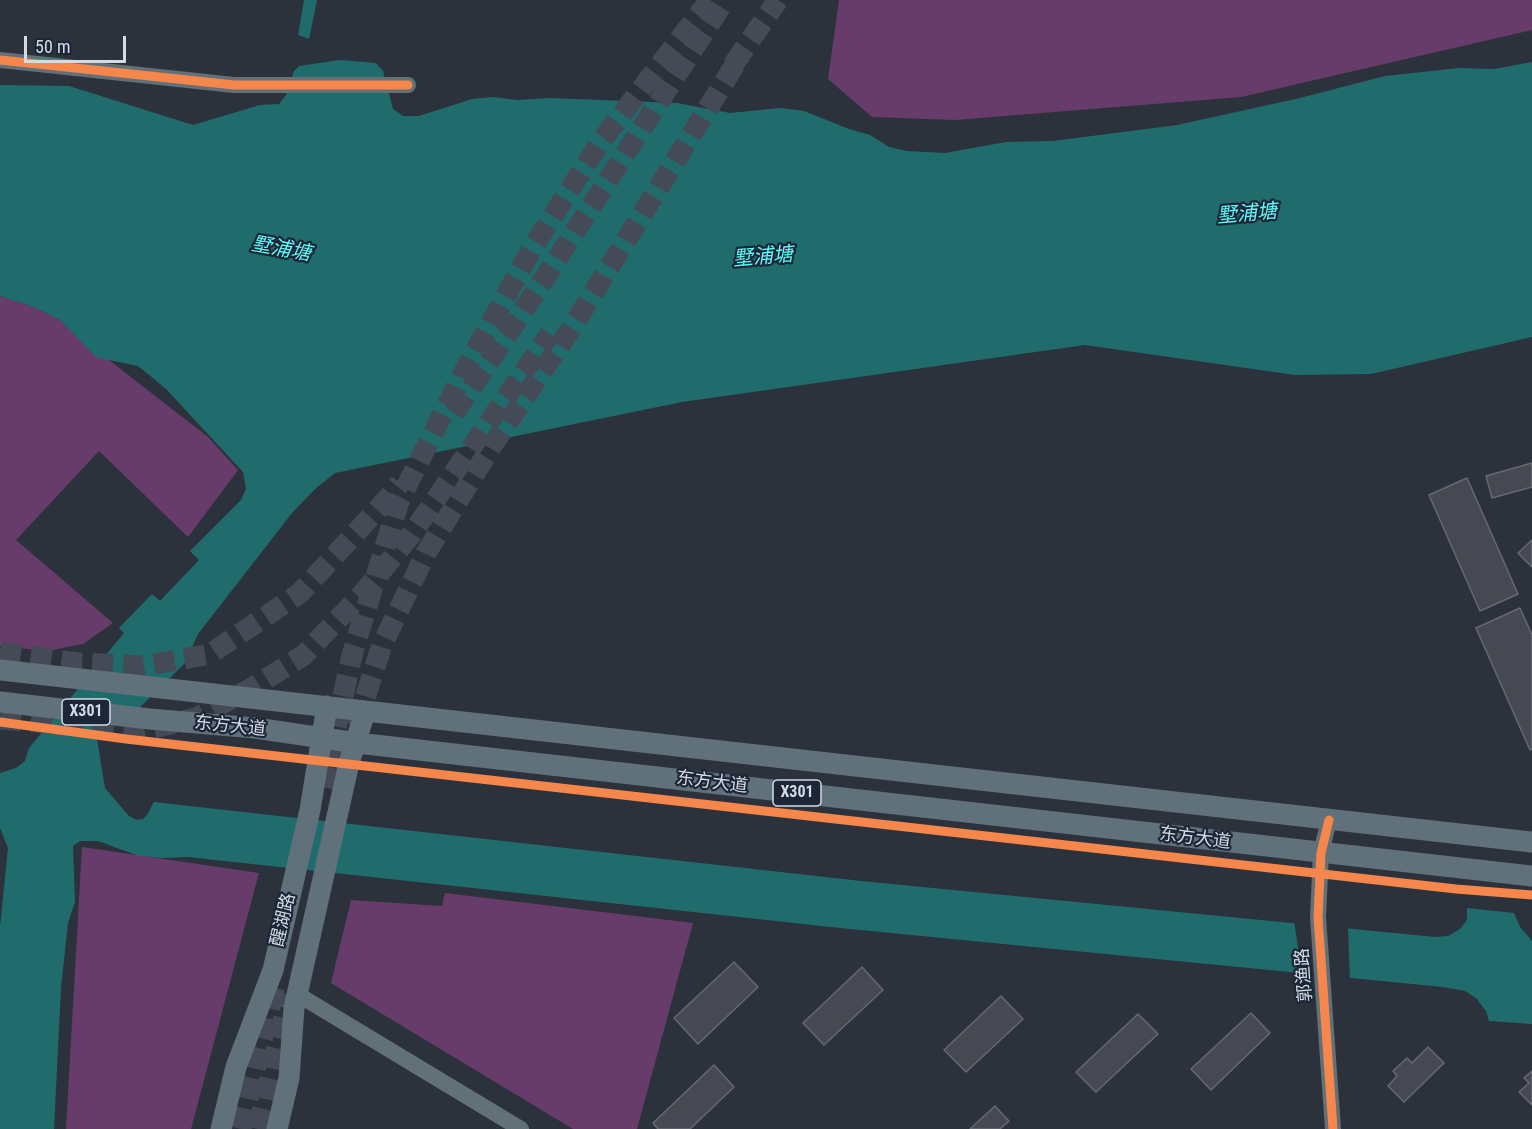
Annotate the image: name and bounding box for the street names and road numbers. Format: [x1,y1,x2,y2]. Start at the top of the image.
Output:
road number: X301 [62,699,110,725]
street label: 东方大道 [193,712,267,742]
street label: 东方大道 [675,768,749,798]
road number: X301 [773,780,821,806]
street label: 东方大道 [1158,824,1232,854]
street label: 醒湖路 [267,891,301,949]
street label: 郭渔路 [1292,947,1318,1003]

